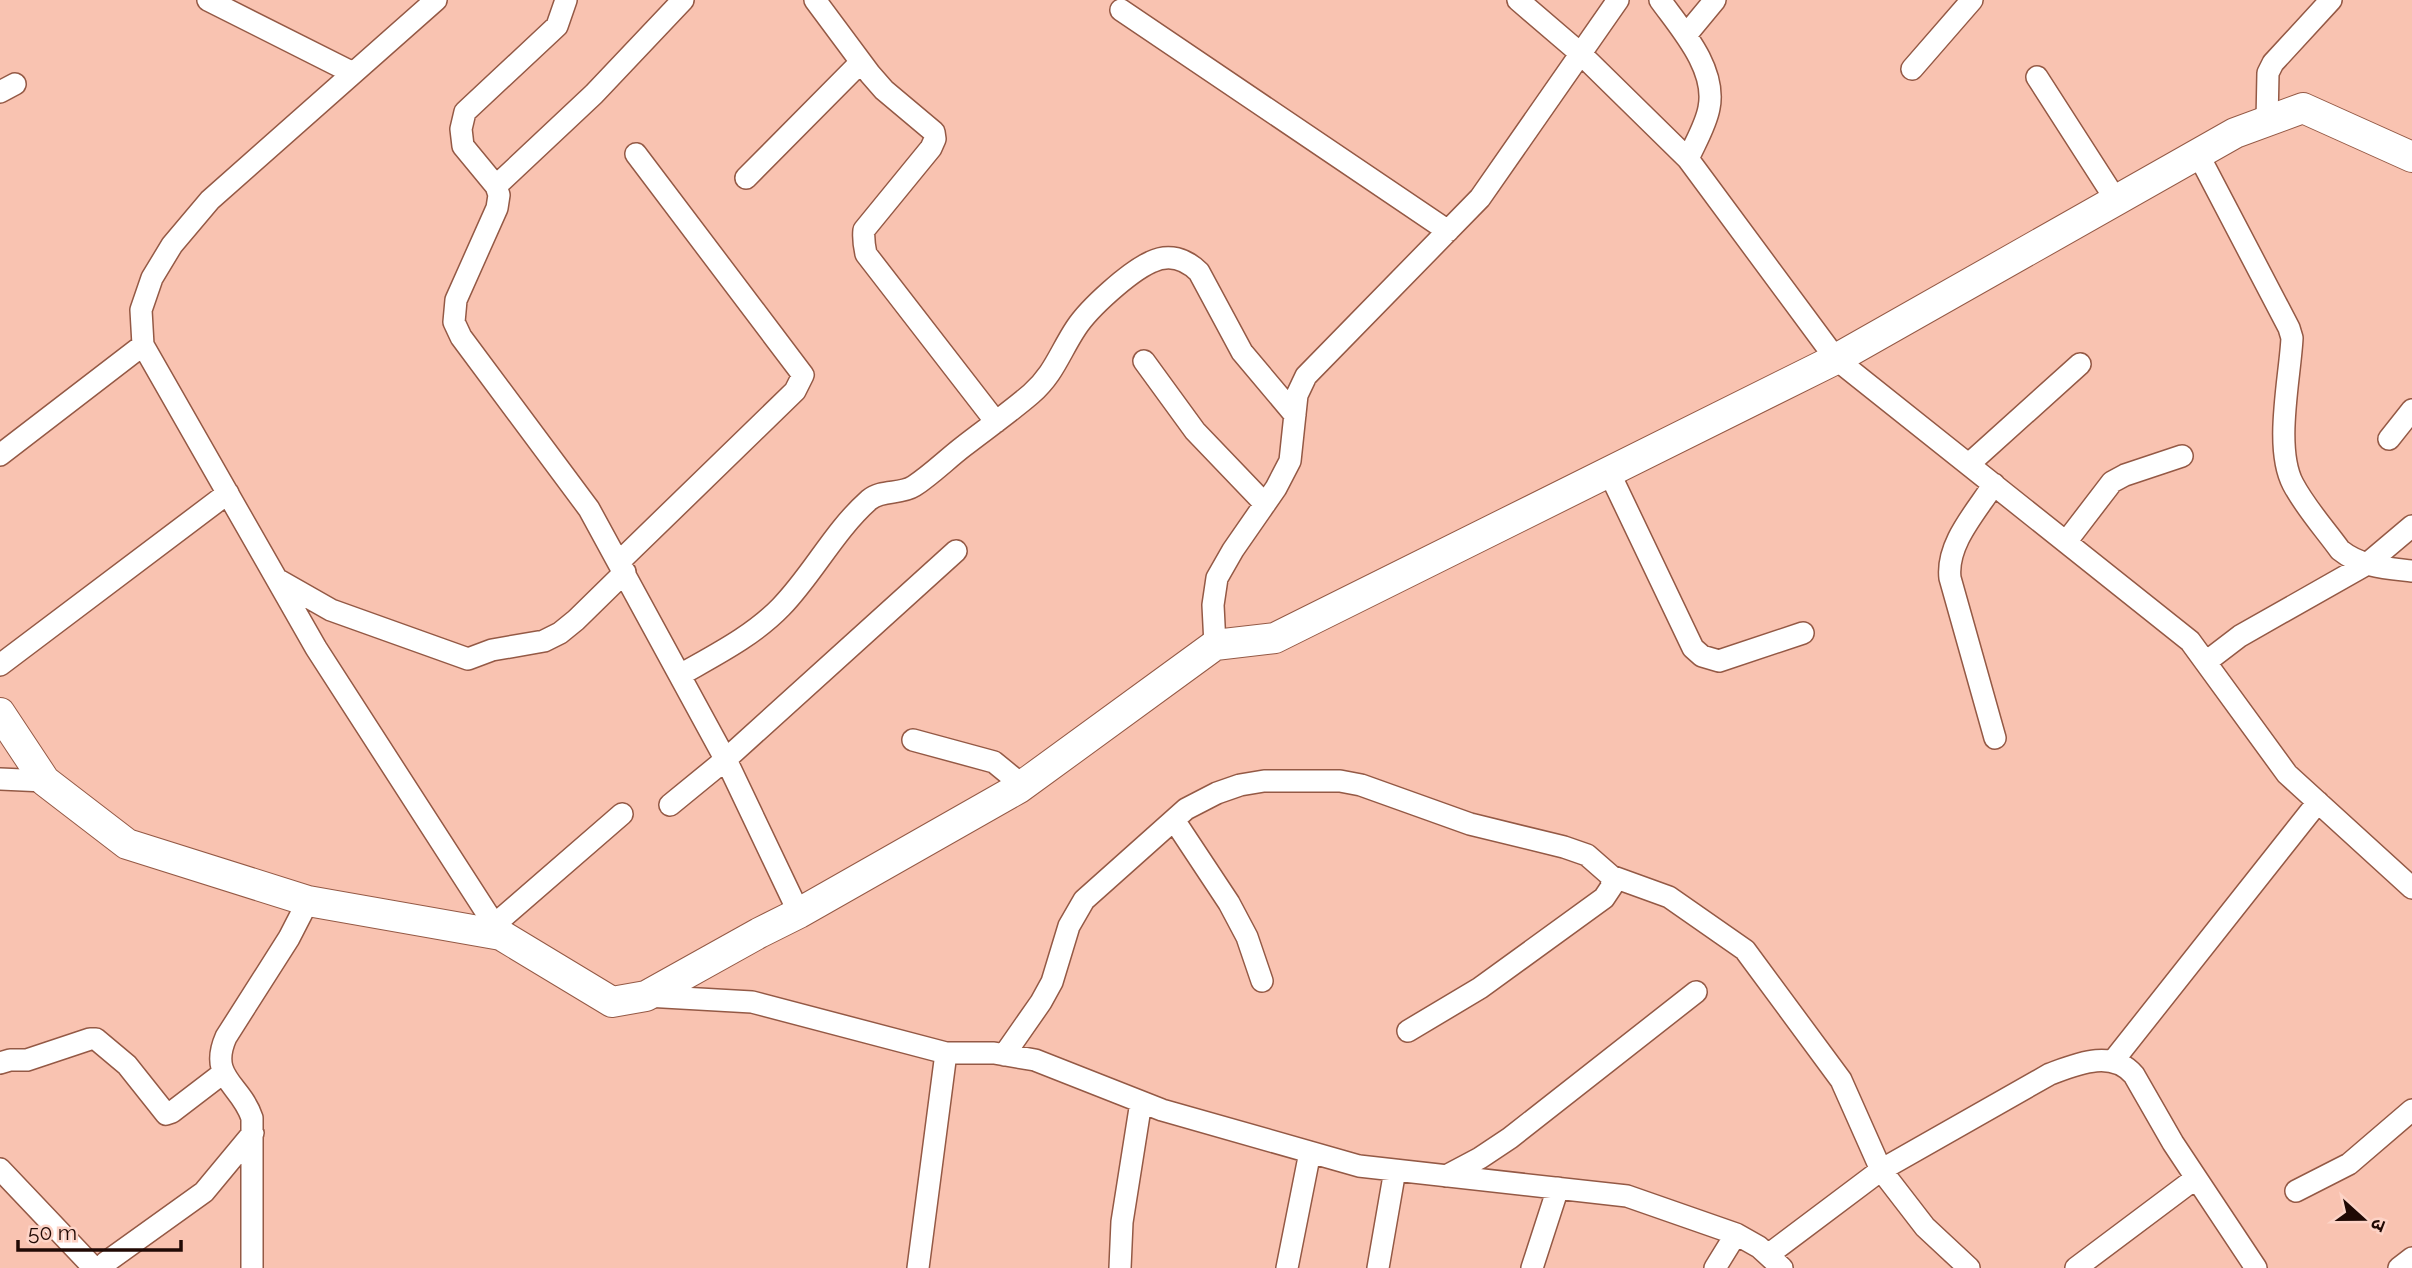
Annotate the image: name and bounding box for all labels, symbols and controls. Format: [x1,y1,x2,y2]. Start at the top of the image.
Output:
north arrow [2328,1184,2398,1254]
scale bar [18,1208,180,1252]
text: उ [2366,1216,2391,1235]
text: 50 m [28,1220,77,1245]

